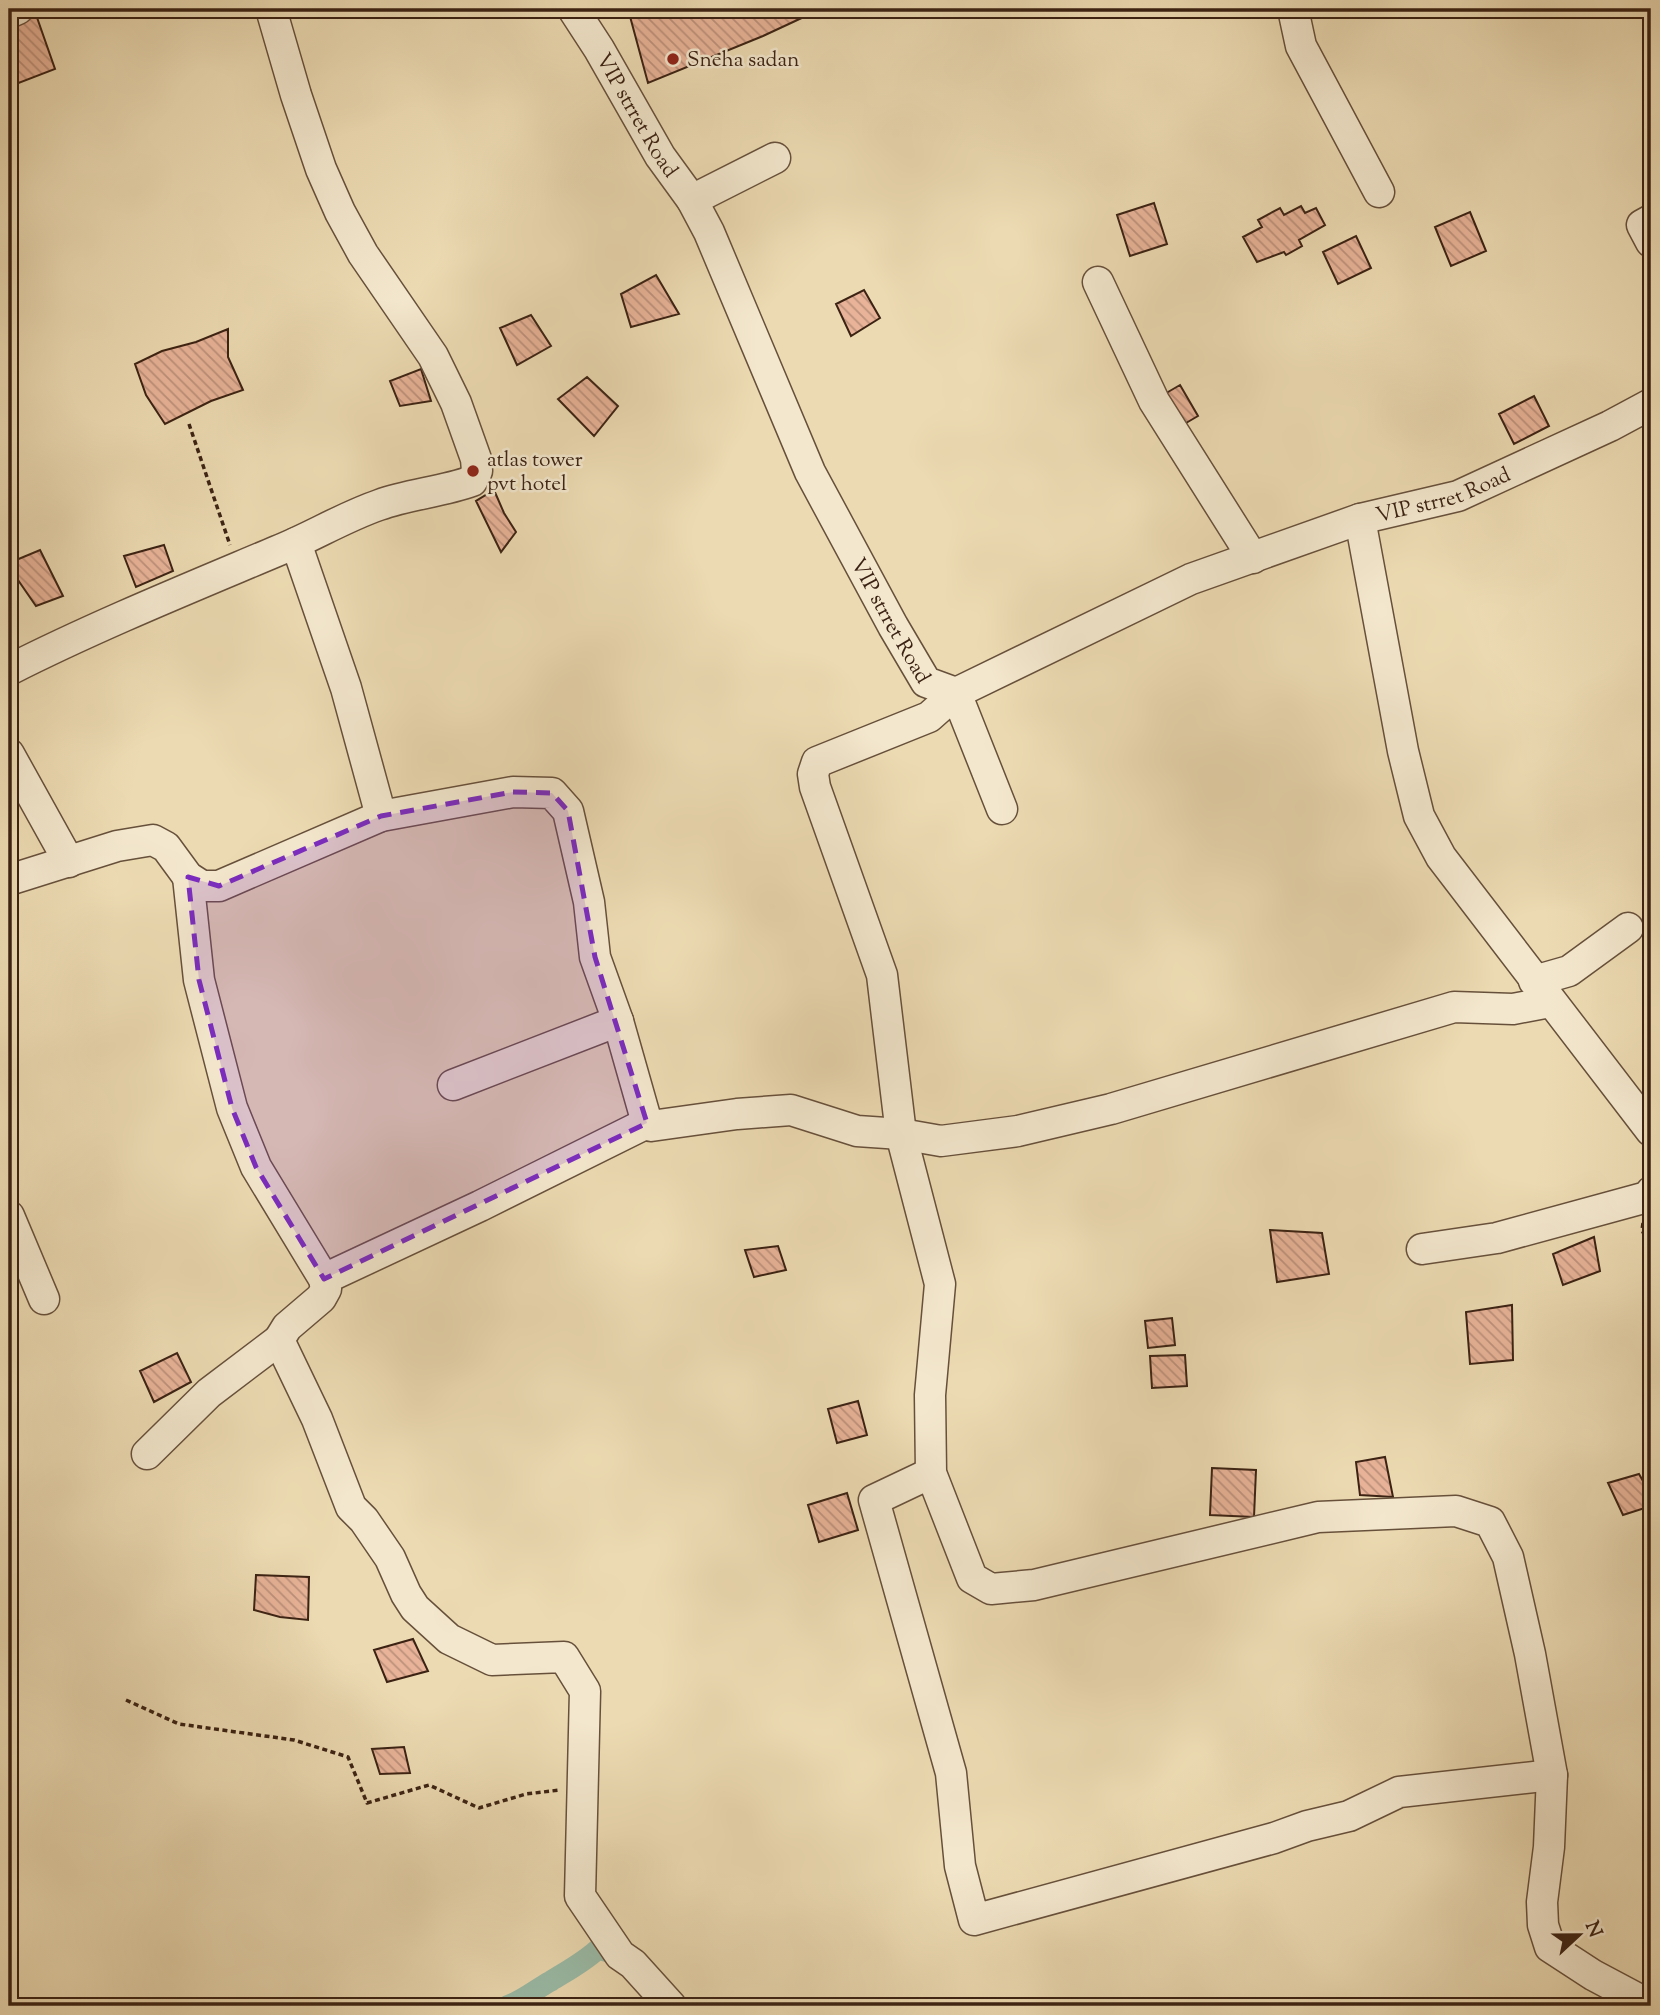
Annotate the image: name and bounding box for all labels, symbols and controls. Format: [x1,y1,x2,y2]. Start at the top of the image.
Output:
place label: Sneha sadan [687,46,799,76]
street label: VIP strret Road [587,48,684,185]
marker: Sneha sadan [665,51,681,67]
place label: atlas tower pvt hotel [487,446,583,500]
street label: VIP strret Road [1373,461,1516,532]
marker: atlas tower pvt hotel [465,463,481,479]
street label: VIP strret Road [842,553,937,690]
north arrow [1544,1899,1614,1969]
text: N [1577,1917,1608,1942]

